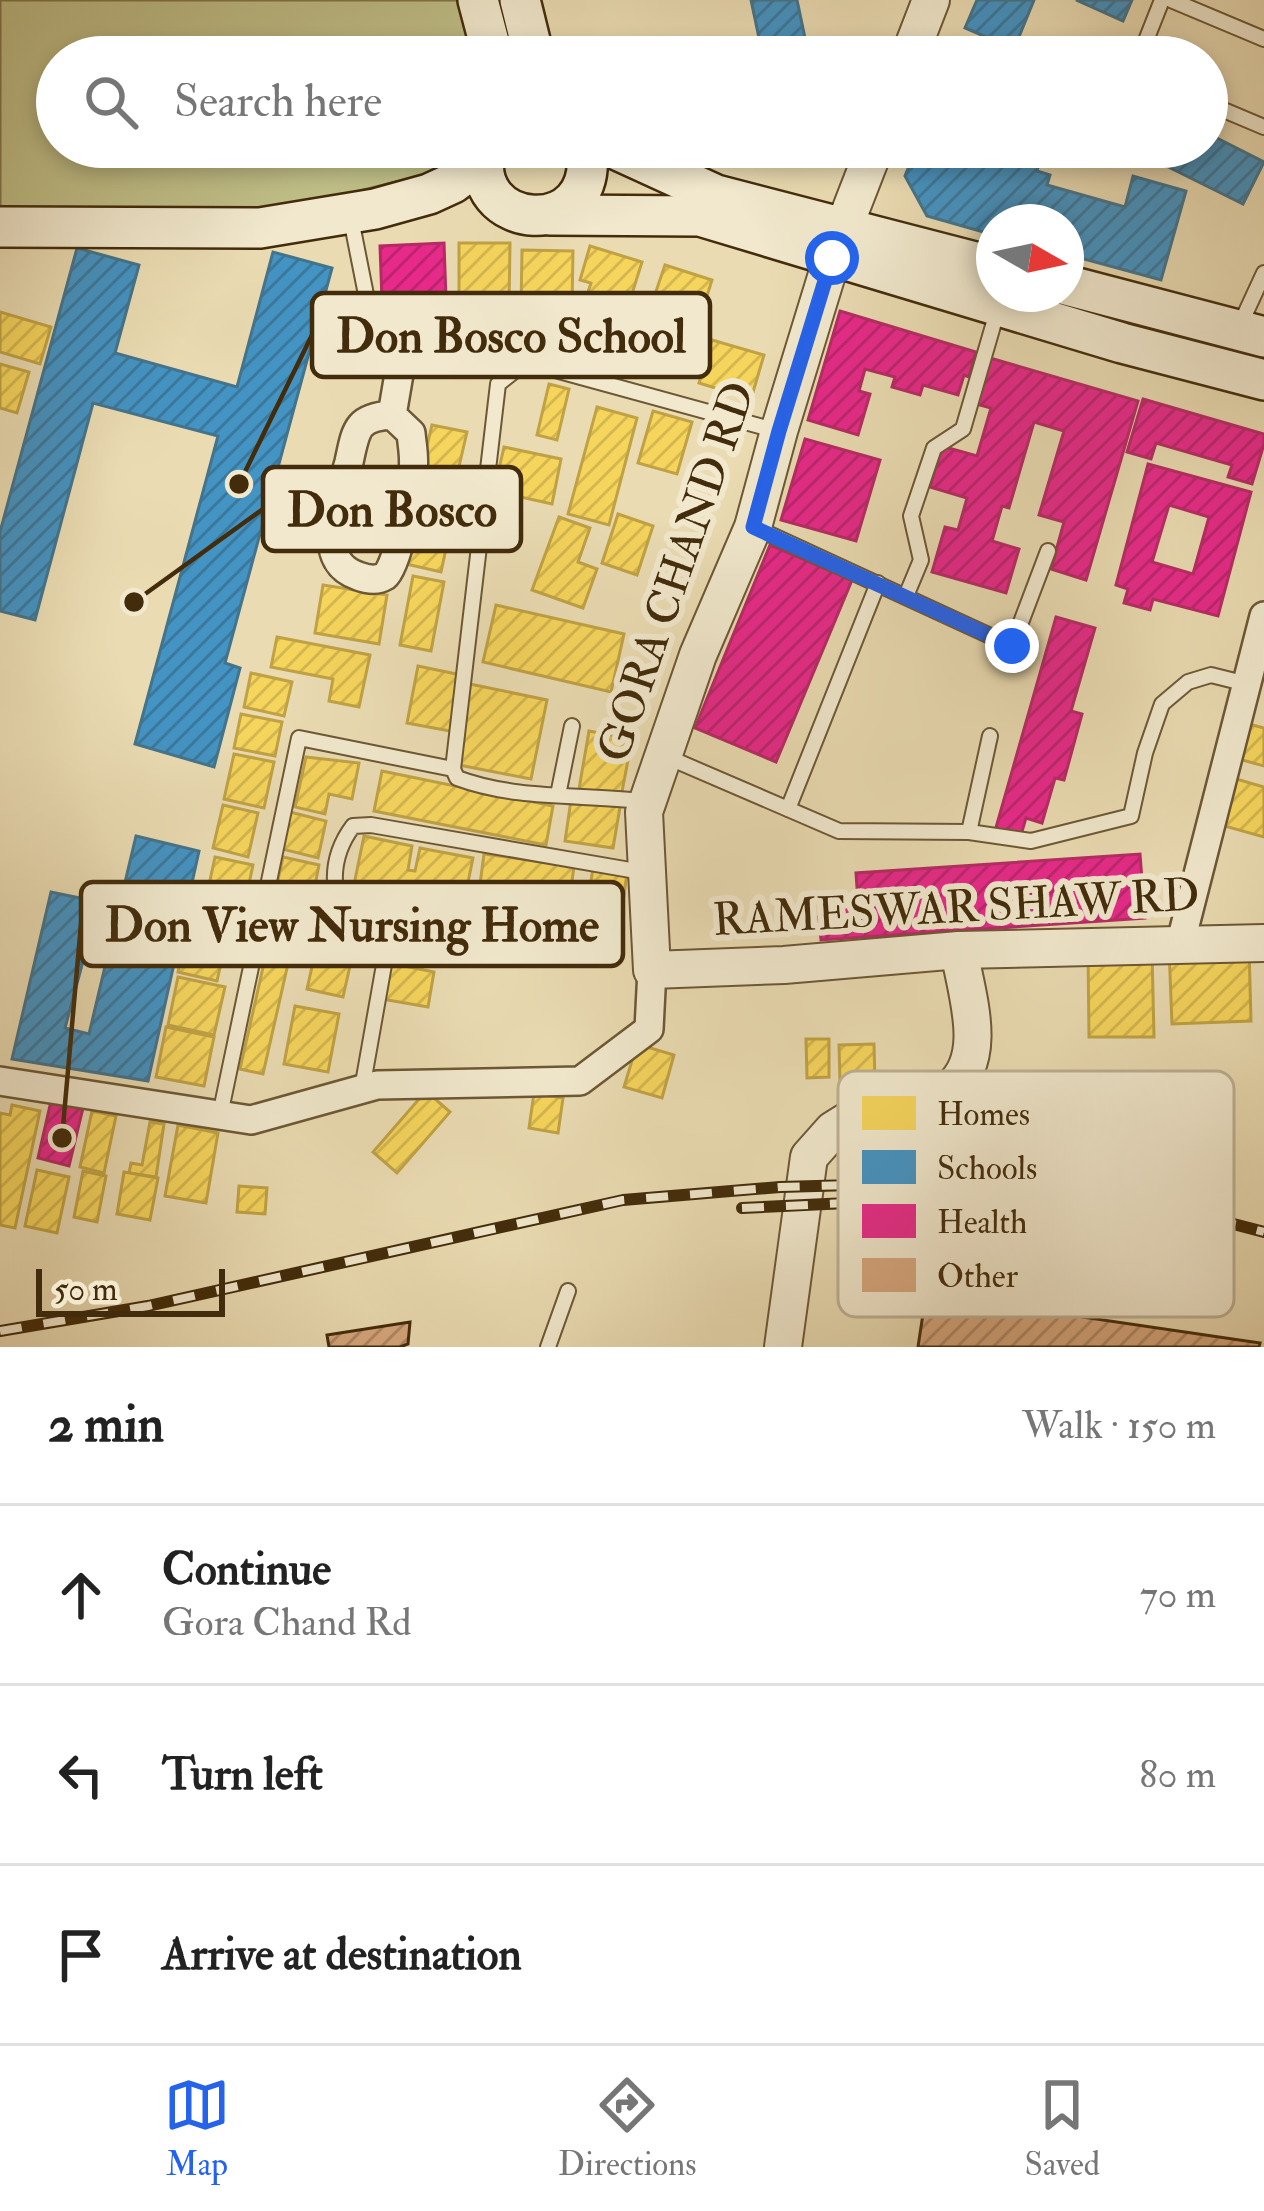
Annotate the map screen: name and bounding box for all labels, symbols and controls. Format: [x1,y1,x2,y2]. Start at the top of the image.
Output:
search box [36,36,1228,168]
icon: search [78,69,144,135]
text: Search here [174,74,382,130]
north arrow [976,204,1084,312]
route start [805,231,859,285]
callout: Don Bosco School [312,293,710,377]
text: Don Bosco School [336,307,687,367]
street label: GORA CHAND RD [586,375,768,769]
callout: Don Bosco [263,467,521,551]
text: Don Bosco [287,481,497,541]
route end [985,619,1039,673]
street label: RAMESWAR SHAW RD [711,867,1201,949]
callout: Don View Nursing Home [81,882,623,966]
text: Don View Nursing Home [105,896,599,956]
legend [838,1071,1234,1317]
text: Homes [937,1094,1030,1135]
text: Schools [937,1148,1037,1189]
text: Health [937,1202,1027,1243]
text: Other [937,1256,1019,1297]
scale bar [36,1263,225,1316]
text: 50 m [54,1269,118,1310]
text: 2 min [48,1393,164,1457]
text: Walk · 150 m [1022,1401,1216,1450]
text: Continue [162,1542,331,1598]
icon: ahead [48,1562,114,1628]
text: 70 m [1140,1570,1216,1619]
text: Gora Chand Rd [162,1598,412,1647]
icon: left [48,1742,114,1808]
text: Turn left [162,1747,323,1803]
text: 80 m [1139,1750,1216,1799]
icon: arrive [48,1922,114,1988]
text: Arrive at destination [162,1927,522,1983]
tab: Map [164,2072,230,2185]
tab: Directions [558,2072,697,2185]
tab: Saved [1025,2072,1100,2185]

